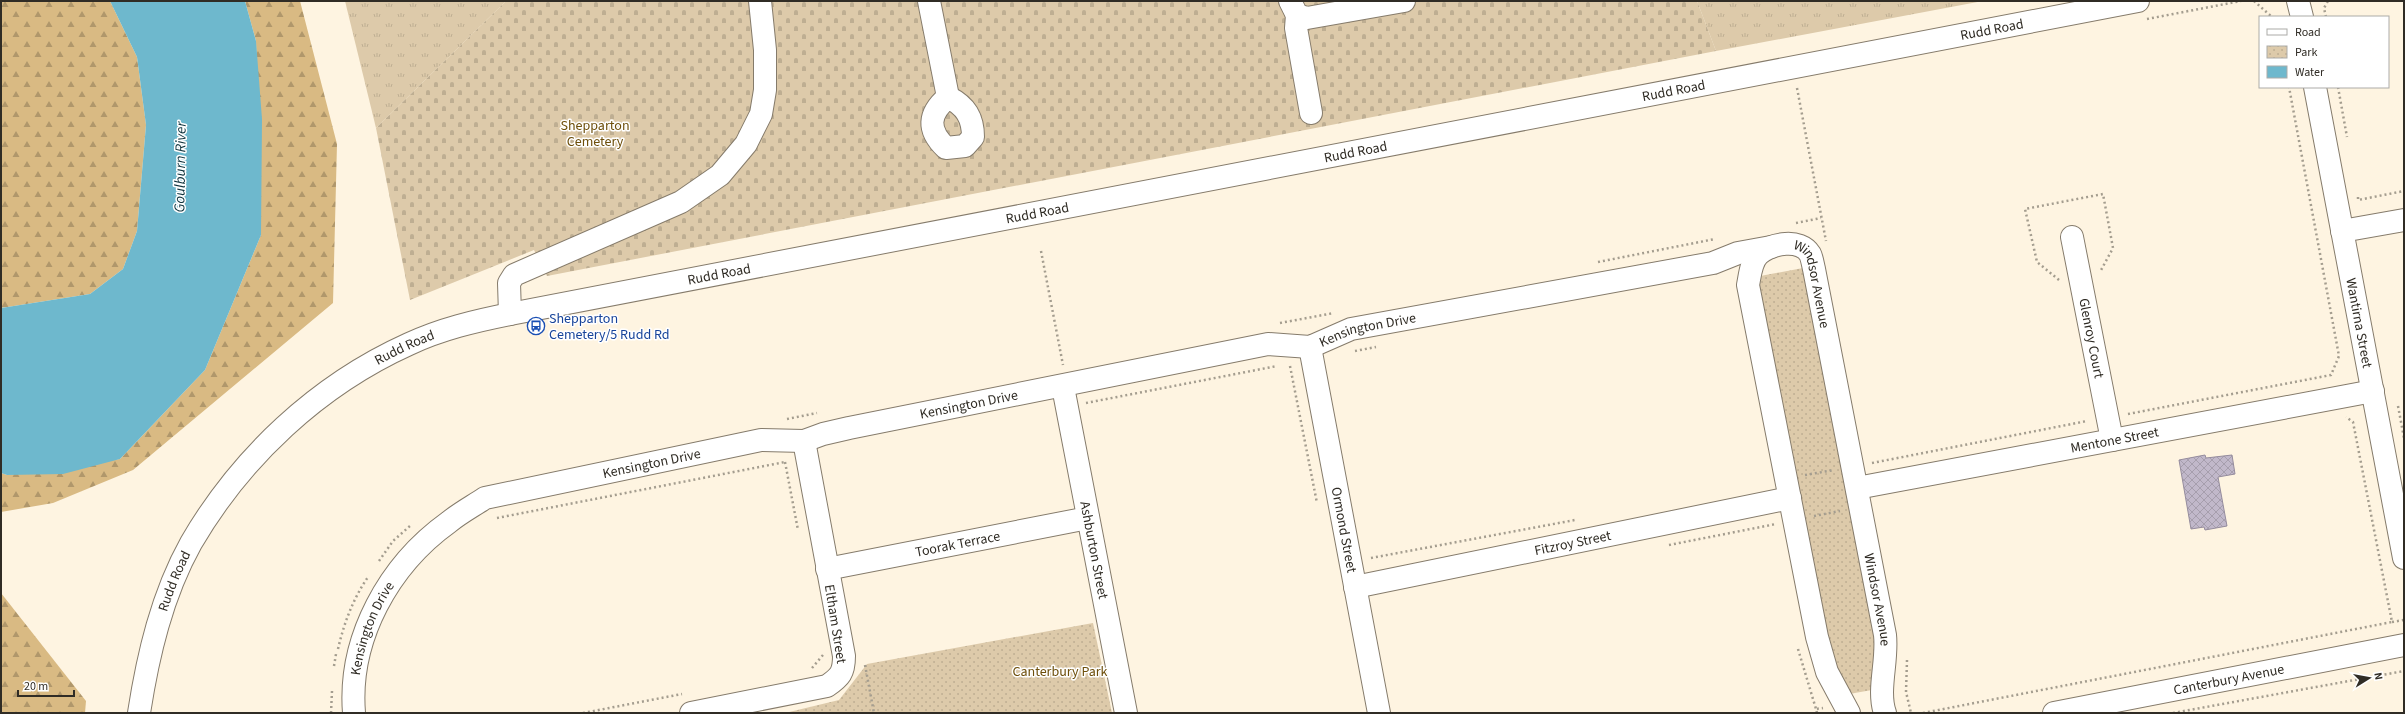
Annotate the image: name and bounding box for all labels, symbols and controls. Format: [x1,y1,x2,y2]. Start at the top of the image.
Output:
street label: Rudd Road [1959,14,2025,46]
legend [2259,16,2389,88]
text: Road [2295,24,2321,41]
text: Park [2295,44,2317,61]
text: Water [2295,64,2325,81]
street label: Rudd Road [1640,75,1707,107]
park label: Shepparton Cemetery [560,116,630,152]
water label: Goulburn River [169,121,192,213]
street label: Rudd Road [1322,137,1389,168]
street label: Rudd Road [1004,198,1071,229]
street label: Windsor Avenue [1791,235,1834,330]
street label: Rudd Road [686,259,753,291]
street label: Wantirna Street [2340,276,2377,370]
street label: Glenroy Court [2073,296,2109,380]
street label: Kensington Drive [1316,308,1418,353]
place label: Shepparton Cemetery/5 Rudd Rd [549,309,670,345]
bus stop icon: Shepparton Cemetery/5 Rudd Rd [526,316,546,336]
street label: Rudd Road [371,325,437,370]
street label: Kensington Drive [918,385,1020,425]
street label: Mentone Street [2069,422,2161,459]
street label: Kensington Drive [601,444,703,484]
street label: Ormond Street [1326,485,1361,575]
street label: Ashburton Street [1074,499,1113,601]
street label: Toorak Terrace [914,526,1002,563]
street label: Fitzroy Street [1533,526,1613,561]
street label: Rudd Road [154,547,196,614]
street label: Windsor Avenue [1858,552,1895,646]
street label: Kensington Drive [346,578,399,677]
street label: Eltham Street [819,583,851,665]
north arrow [2349,658,2389,698]
street label: Canterbury Avenue [2172,660,2286,701]
park label: Canterbury Park [1012,662,1108,682]
text: N [2370,671,2386,681]
scale bar [18,672,74,698]
text: 20 m [24,678,48,695]

